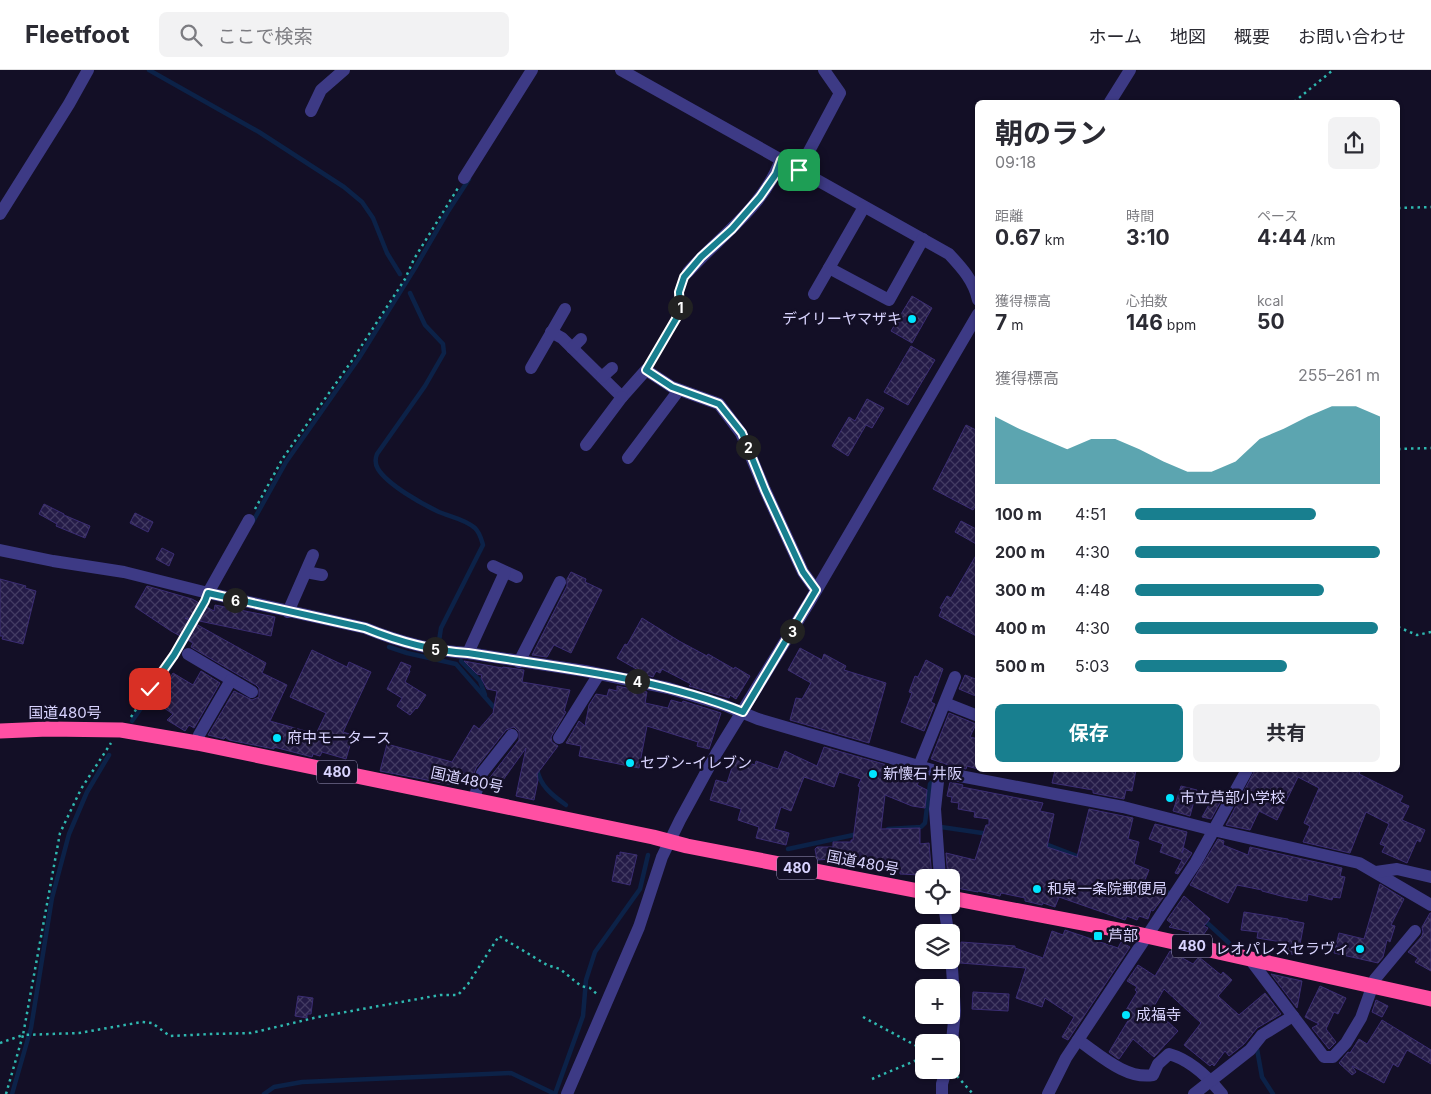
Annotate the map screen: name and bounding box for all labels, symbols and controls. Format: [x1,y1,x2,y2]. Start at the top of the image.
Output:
search box [159,12,509,57]
text: Fleetfoot [25,20,129,49]
icon: search [177,21,205,49]
text: ここで検索 [217,25,312,48]
text: ホーム [1089,26,1142,47]
text: 地図 [1170,26,1206,47]
text: 概要 [1234,26,1270,47]
text: お問い合わせ [1298,26,1406,47]
text: 朝のラン [995,116,1107,150]
button: share [1328,117,1380,169]
pin [778,149,820,191]
text: 09:18 [995,152,1036,172]
icon: arrive [785,156,813,184]
text: 距離 [995,207,1023,224]
text: 時間 [1126,207,1154,224]
text: ペース [1257,207,1298,224]
text: 0.67 [995,225,1041,250]
text: 3:10 [1126,225,1170,250]
text: 4:44 [1257,225,1307,250]
text: km [1041,231,1065,248]
text: /km [1307,231,1336,248]
text: 獲得標高 [995,292,1051,309]
text: 心拍数 [1126,292,1168,309]
text: kcal [1257,292,1284,309]
pin: 1 [668,294,692,320]
text: 1 [677,299,684,316]
place label: デイリーヤマザキ [782,309,902,328]
text: 50 [1257,309,1285,334]
text: 7 [995,310,1007,335]
text: 146 [1126,310,1163,335]
marker: デイリーヤマザキ [906,313,918,325]
text: m [1007,316,1023,333]
text: bpm [1163,316,1196,333]
text: 255–261 m [1298,365,1380,385]
text: 獲得標高 [995,368,1059,388]
pin: 2 [736,434,760,460]
text: 2 [744,439,753,456]
text: 100 m [995,504,1042,524]
text: 4:51 [1075,504,1106,524]
text: 200 m [995,542,1045,562]
text: 4:30 [1075,542,1110,562]
text: 300 m [995,580,1045,600]
text: 4:48 [1075,580,1110,600]
pin: 6 [222,588,248,612]
text: 6 [231,592,240,609]
pin: 3 [780,618,804,644]
text: 400 m [995,618,1046,638]
text: 4:30 [1075,618,1110,638]
text: 3 [788,623,797,640]
pin: 5 [422,636,448,662]
text: 5 [431,641,440,658]
text: 500 m [995,656,1045,676]
text: 5:03 [1075,656,1109,676]
pin [129,668,171,710]
pin: 4 [624,668,650,694]
text: 4 [633,673,642,690]
icon: check [136,675,164,703]
street label: 国道480号 [28,703,102,722]
button: 保存 [995,704,1183,762]
button: 共有 [1193,704,1380,762]
place label: 府中モータース [287,728,391,747]
marker: 府中モータース [271,732,283,744]
place label: セブン-イレブン [640,753,752,772]
marker: セブン-イレブン [624,757,636,769]
road number: 480 [317,760,357,784]
street label: 国道480号 [429,763,505,796]
place label: 新懐石 井阪 [883,764,962,783]
marker: 新懐石 井阪 [867,768,879,780]
place label: 市立芦部小学校 [1180,788,1285,807]
marker: 市立芦部小学校 [1164,792,1176,804]
street label: 国道480号 [825,846,901,879]
road number: 480 [777,856,817,880]
map controls [915,869,960,1079]
button: locate [915,869,960,914]
place label: 和泉一条院郵便局 [1047,879,1167,898]
marker: 和泉一条院郵便局 [1031,883,1043,895]
button: layers [915,924,960,969]
place label: 芦部 [1108,926,1138,945]
marker: 芦部 [1092,930,1104,942]
road number: 480 [1172,934,1212,958]
place label: レオパレスセラヴィ [1215,939,1350,958]
marker: レオパレスセラヴィ [1354,943,1366,955]
button: + [915,979,960,1024]
place label: 成福寺 [1136,1005,1181,1024]
marker: 成福寺 [1120,1009,1132,1021]
button: − [915,1034,960,1079]

